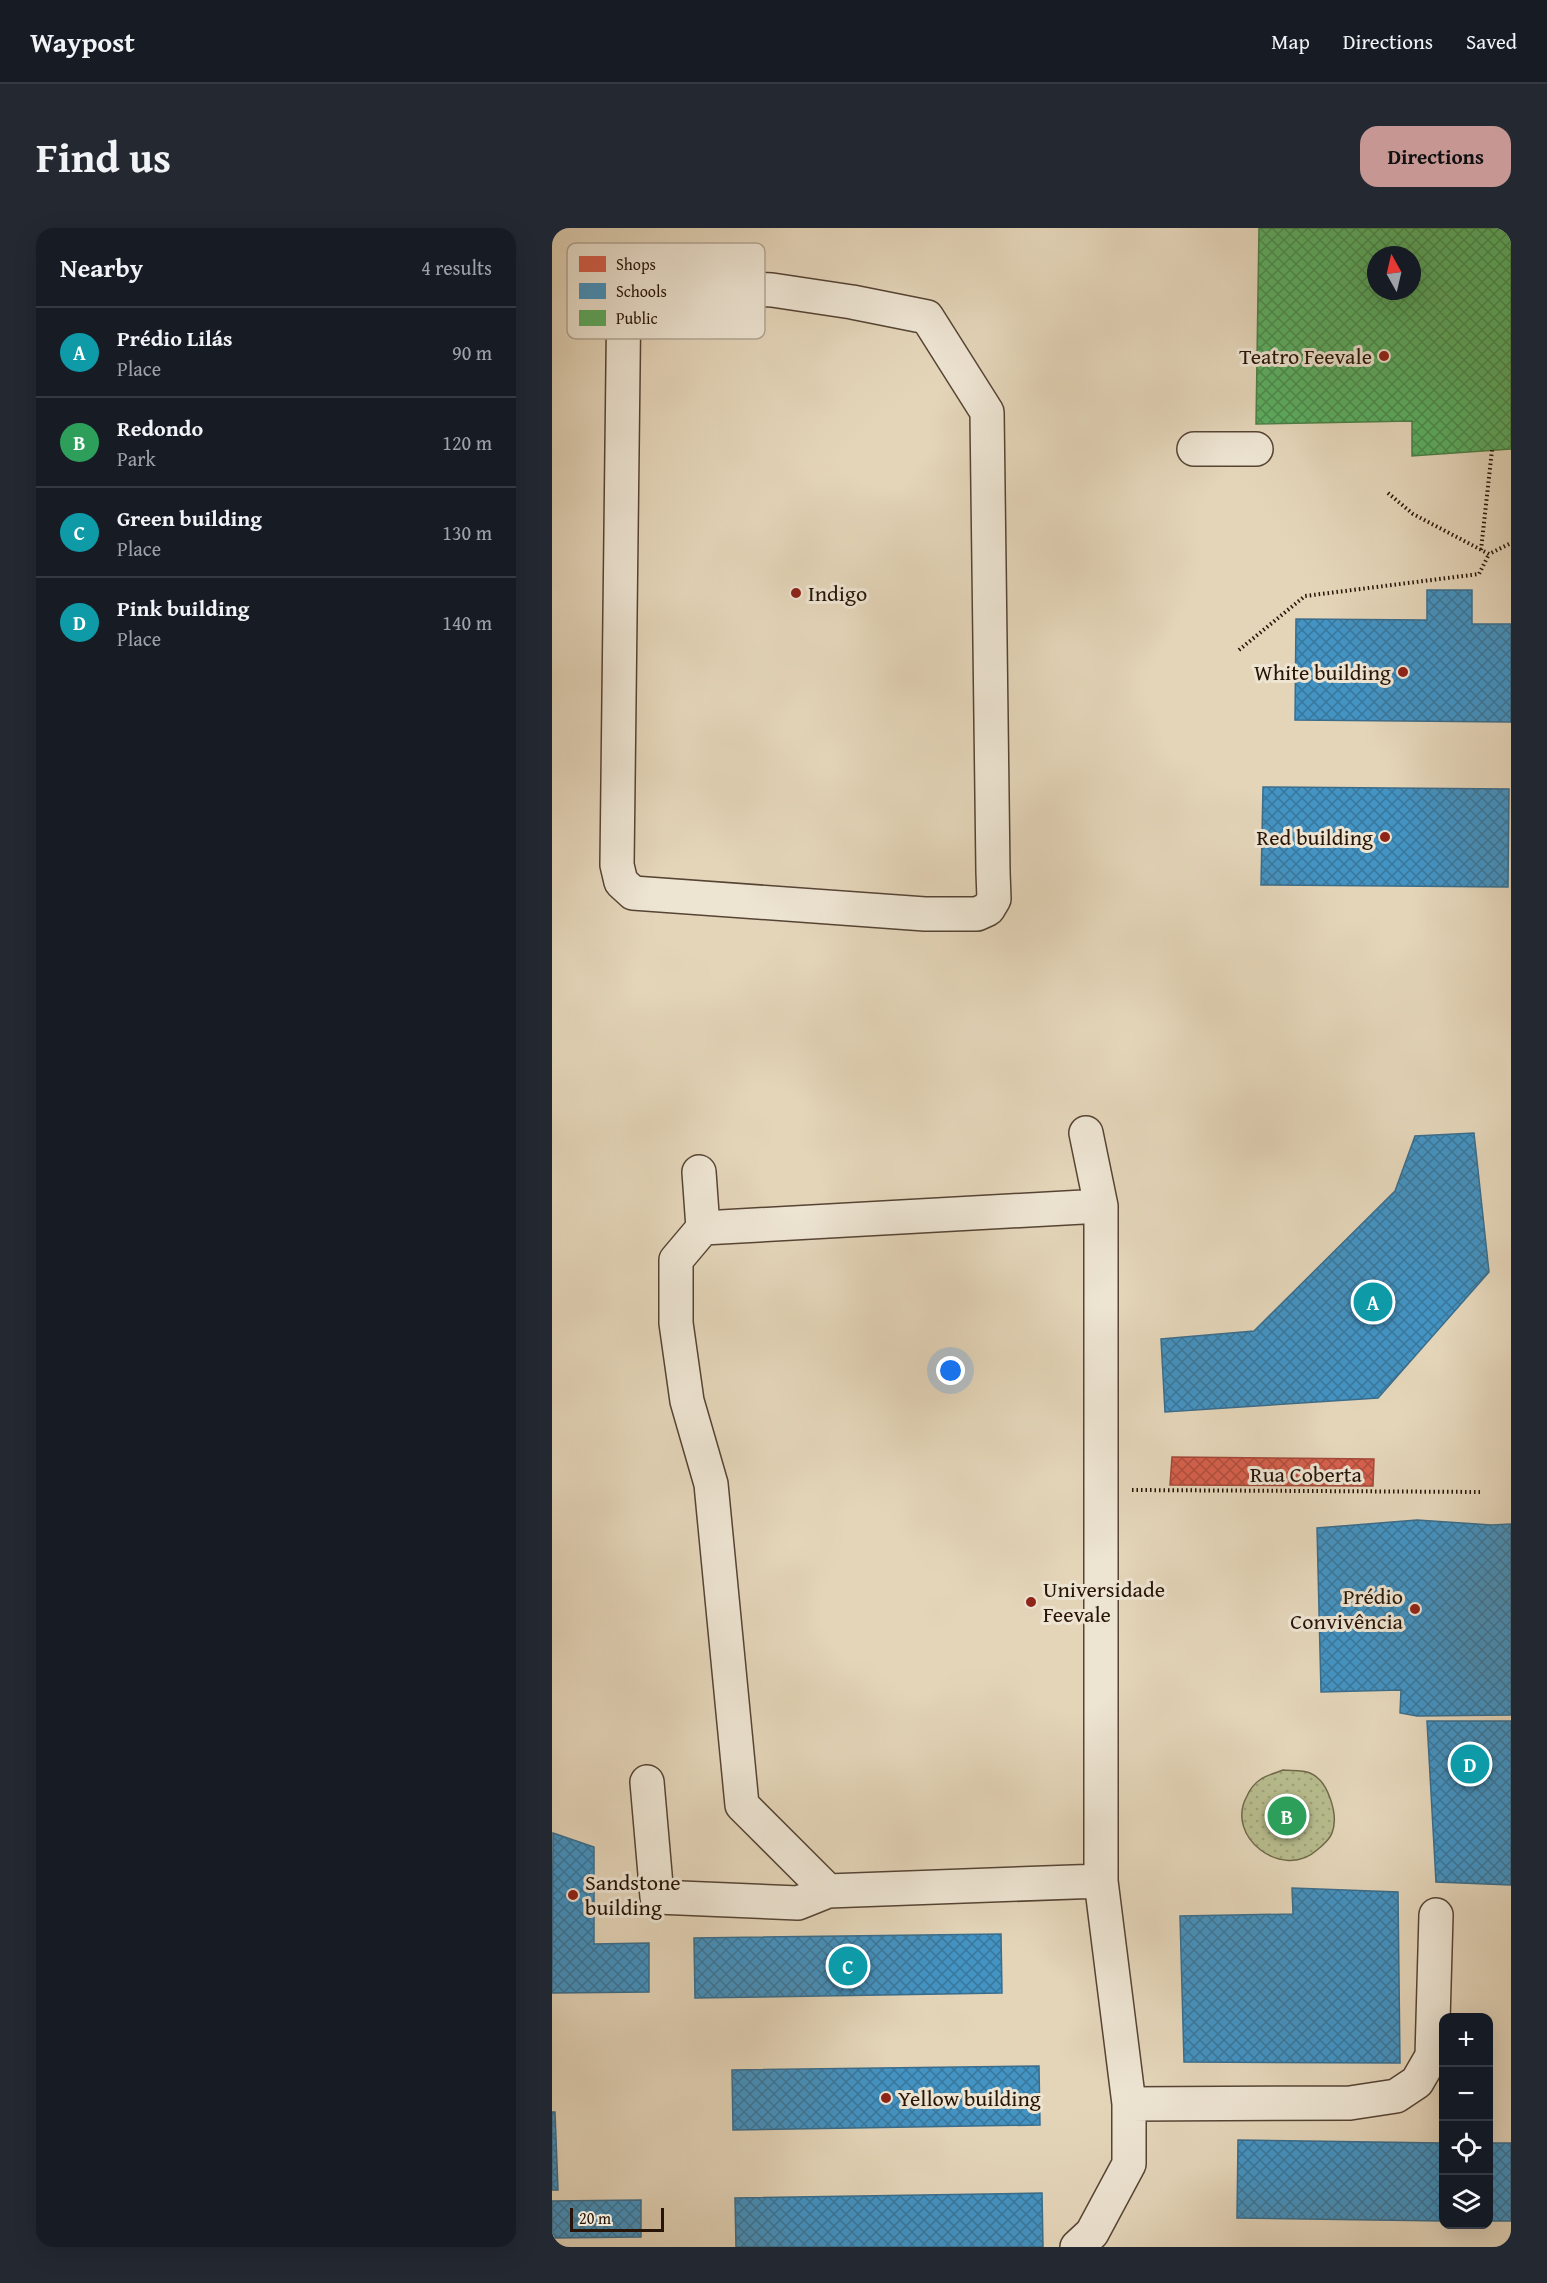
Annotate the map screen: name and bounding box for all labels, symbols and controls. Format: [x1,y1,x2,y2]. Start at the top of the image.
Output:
text: Waypost [30,21,135,62]
text: Map [1271,26,1310,57]
text: Directions [1343,26,1433,57]
text: Saved [1466,26,1517,57]
text: Find us [36,126,171,187]
button: Directions [1360,126,1511,187]
legend [567,243,765,339]
north arrow [1367,246,1421,300]
text: Nearby [60,248,143,287]
text: Shops [616,252,656,276]
text: 4 results [421,253,492,282]
text: Schools [616,279,667,303]
text: Public [616,306,658,330]
text: Prédio Lilás [117,322,233,354]
text: A [73,338,86,367]
text: 90 m [452,338,492,367]
place label: Teatro Feevale [1239,340,1372,372]
marker: Teatro Feevale [1377,349,1391,363]
text: Place [117,354,161,383]
text: Redondo [117,412,203,444]
text: B [73,428,86,457]
text: 120 m [442,428,492,457]
text: Park [117,444,156,473]
text: Green building [117,502,262,534]
text: C [74,518,85,547]
text: 130 m [442,518,492,547]
text: Place [117,534,161,563]
place label: Indigo [808,577,867,609]
marker: Indigo [789,586,803,600]
text: Pink building [117,592,249,624]
text: D [73,608,86,637]
text: 140 m [442,608,492,637]
text: Place [117,624,161,653]
place label: White building [1254,656,1391,688]
marker: White building [1396,665,1410,679]
place label: Red building [1257,821,1373,853]
marker: Red building [1378,830,1392,844]
pin: A [1354,1280,1392,1324]
your location [936,1356,965,1385]
street label: Rua Coberta [1250,1458,1363,1490]
place label: Universidade Feevale [1043,1573,1165,1630]
place label: Prédio Convivência [1290,1580,1404,1637]
marker: Universidade Feevale [1024,1595,1038,1609]
marker: Prédio Convivência [1408,1602,1422,1616]
pin: D [1450,1742,1490,1786]
pin: B [1268,1794,1306,1838]
place label: Sandstone building [585,1866,681,1923]
marker: Sandstone building [566,1888,580,1902]
pin: C [828,1944,868,1988]
map controls [1439,2013,1493,2229]
button: + [1439,2013,1493,2067]
button: − [1439,2067,1493,2121]
place label: Yellow building [898,2082,1041,2114]
marker: Yellow building [879,2091,893,2105]
button: locate [1439,2121,1493,2175]
button: layers [1439,2175,1493,2229]
scale bar [570,2205,664,2232]
text: 20 m [579,2206,611,2230]

